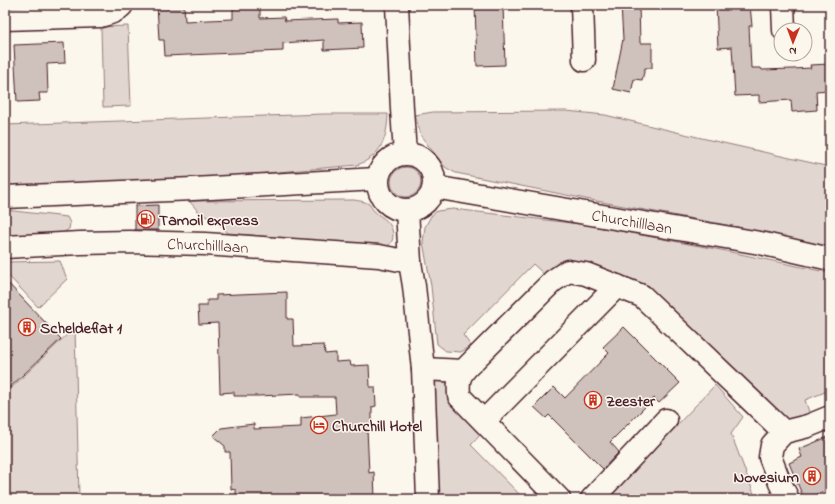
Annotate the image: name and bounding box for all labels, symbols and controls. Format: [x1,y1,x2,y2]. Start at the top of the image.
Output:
north arrow [773,22,813,62]
text: N [789,43,797,59]
street label: Churchilllaan [590,204,674,242]
fuel station icon: Tamoil express [136,209,156,229]
place label: Tamoil express [159,209,259,233]
street label: Churchilllaan [167,233,249,261]
building icon: Scheldeflat 1 [17,317,37,337]
place label: Scheldeflat 1 [40,317,123,341]
building icon: Zeester [583,390,603,410]
place label: Zeester [606,390,656,414]
hotel icon: Churchill Hotel [309,415,329,435]
place label: Churchill Hotel [332,415,423,439]
place label: Novesium [734,466,800,490]
building icon: Novesium [802,466,822,486]

